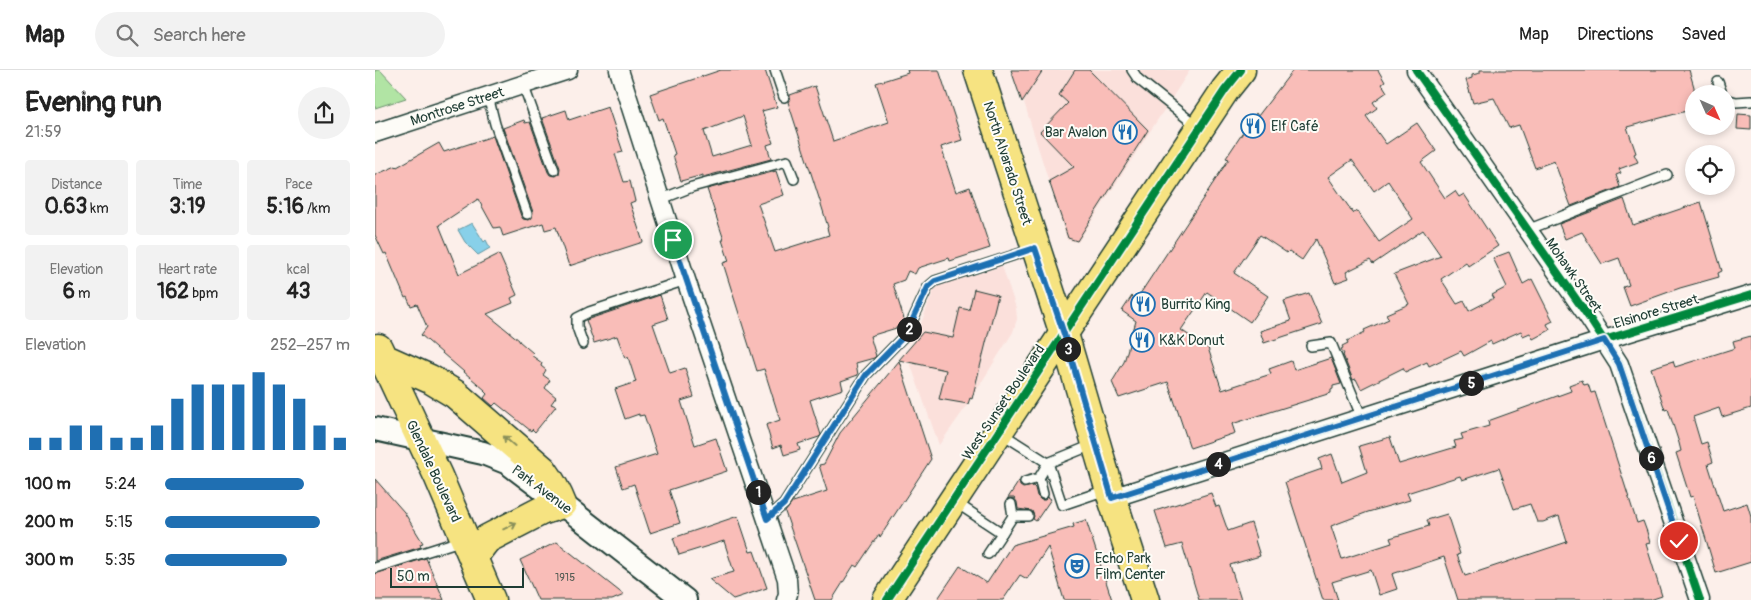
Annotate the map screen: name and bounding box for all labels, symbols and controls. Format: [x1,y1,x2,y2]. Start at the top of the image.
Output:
search box [95,12,445,57]
text: Map [25,20,65,49]
icon: search [113,21,141,49]
text: Search here [153,23,246,47]
text: Map [1519,23,1549,46]
text: Directions [1577,23,1653,46]
text: Saved [1681,23,1726,46]
street label: Montrose Street [408,83,506,130]
text: Evening run [25,85,162,120]
north arrow [1685,85,1735,135]
map controls [1685,85,1735,195]
button: share [298,87,350,139]
street label: North Alvarado Street [979,99,1036,227]
restaurant icon: Elf Café [1240,113,1266,139]
place label: Elf Café [1271,118,1319,135]
restaurant icon: Bar Avalon [1112,119,1138,145]
text: 21:59 [25,122,61,142]
place label: Bar Avalon [1045,124,1107,141]
button: locate [1685,145,1735,195]
text: Distance [51,176,102,193]
text: Time [173,176,202,193]
text: Pace [285,176,312,193]
text: 0.63 [44,193,87,220]
text: 3:19 [169,193,206,220]
text: 5:16 [267,193,304,220]
text: km [87,200,109,217]
text: /km [304,200,330,217]
pin [652,219,694,261]
icon: arrive [659,226,687,254]
street label: Mohawk Street [1542,235,1606,316]
text: Elevation [50,261,103,278]
text: Heart rate [158,261,217,278]
text: kcal [287,261,310,278]
text: 6 [63,278,75,305]
text: 162 [157,278,189,305]
text: 43 [287,278,310,305]
text: m [75,285,90,302]
text: bpm [189,285,218,302]
street label: Elsinore Street [1612,290,1701,332]
restaurant icon: Burrito King [1130,291,1156,317]
place label: Burrito King [1161,296,1230,313]
pin: 2 [897,316,921,342]
text: 2 [906,321,913,338]
restaurant icon: K&K Donut [1129,327,1155,353]
place label: K&K Donut [1159,332,1225,349]
text: Elevation [25,335,86,355]
text: 252–257 m [270,335,350,355]
pin: 3 [1055,336,1081,362]
street label: West Sunset Boulevard [958,341,1048,463]
text: 3 [1065,341,1072,358]
pin: 5 [1459,370,1483,396]
text: 5 [1468,375,1475,392]
street label: Glendale Boulevard [402,417,465,525]
one-way arrow [502,435,515,447]
pin: 6 [1639,446,1663,470]
text: 6 [1647,450,1656,467]
pin: 4 [1205,452,1231,476]
text: 4 [1214,456,1223,473]
street label: Park Avenue [508,461,575,517]
text: 100 m [25,474,71,494]
text: 5:24 [105,474,136,494]
pin: 1 [745,480,771,504]
text: 1 [756,484,761,501]
text: 200 m [25,512,73,532]
text: 5:15 [105,512,133,532]
pin [1658,520,1700,562]
one-way arrow [502,521,517,531]
icon: check [1665,527,1693,555]
text: 300 m [25,550,73,570]
text: 5:35 [105,550,136,570]
place label: Echo Park Film Center [1095,550,1165,583]
theatre icon: Echo Park Film Center [1064,553,1090,579]
scale bar [390,565,524,588]
text: 50 m [397,568,430,585]
house number: 1915 [555,571,575,584]

